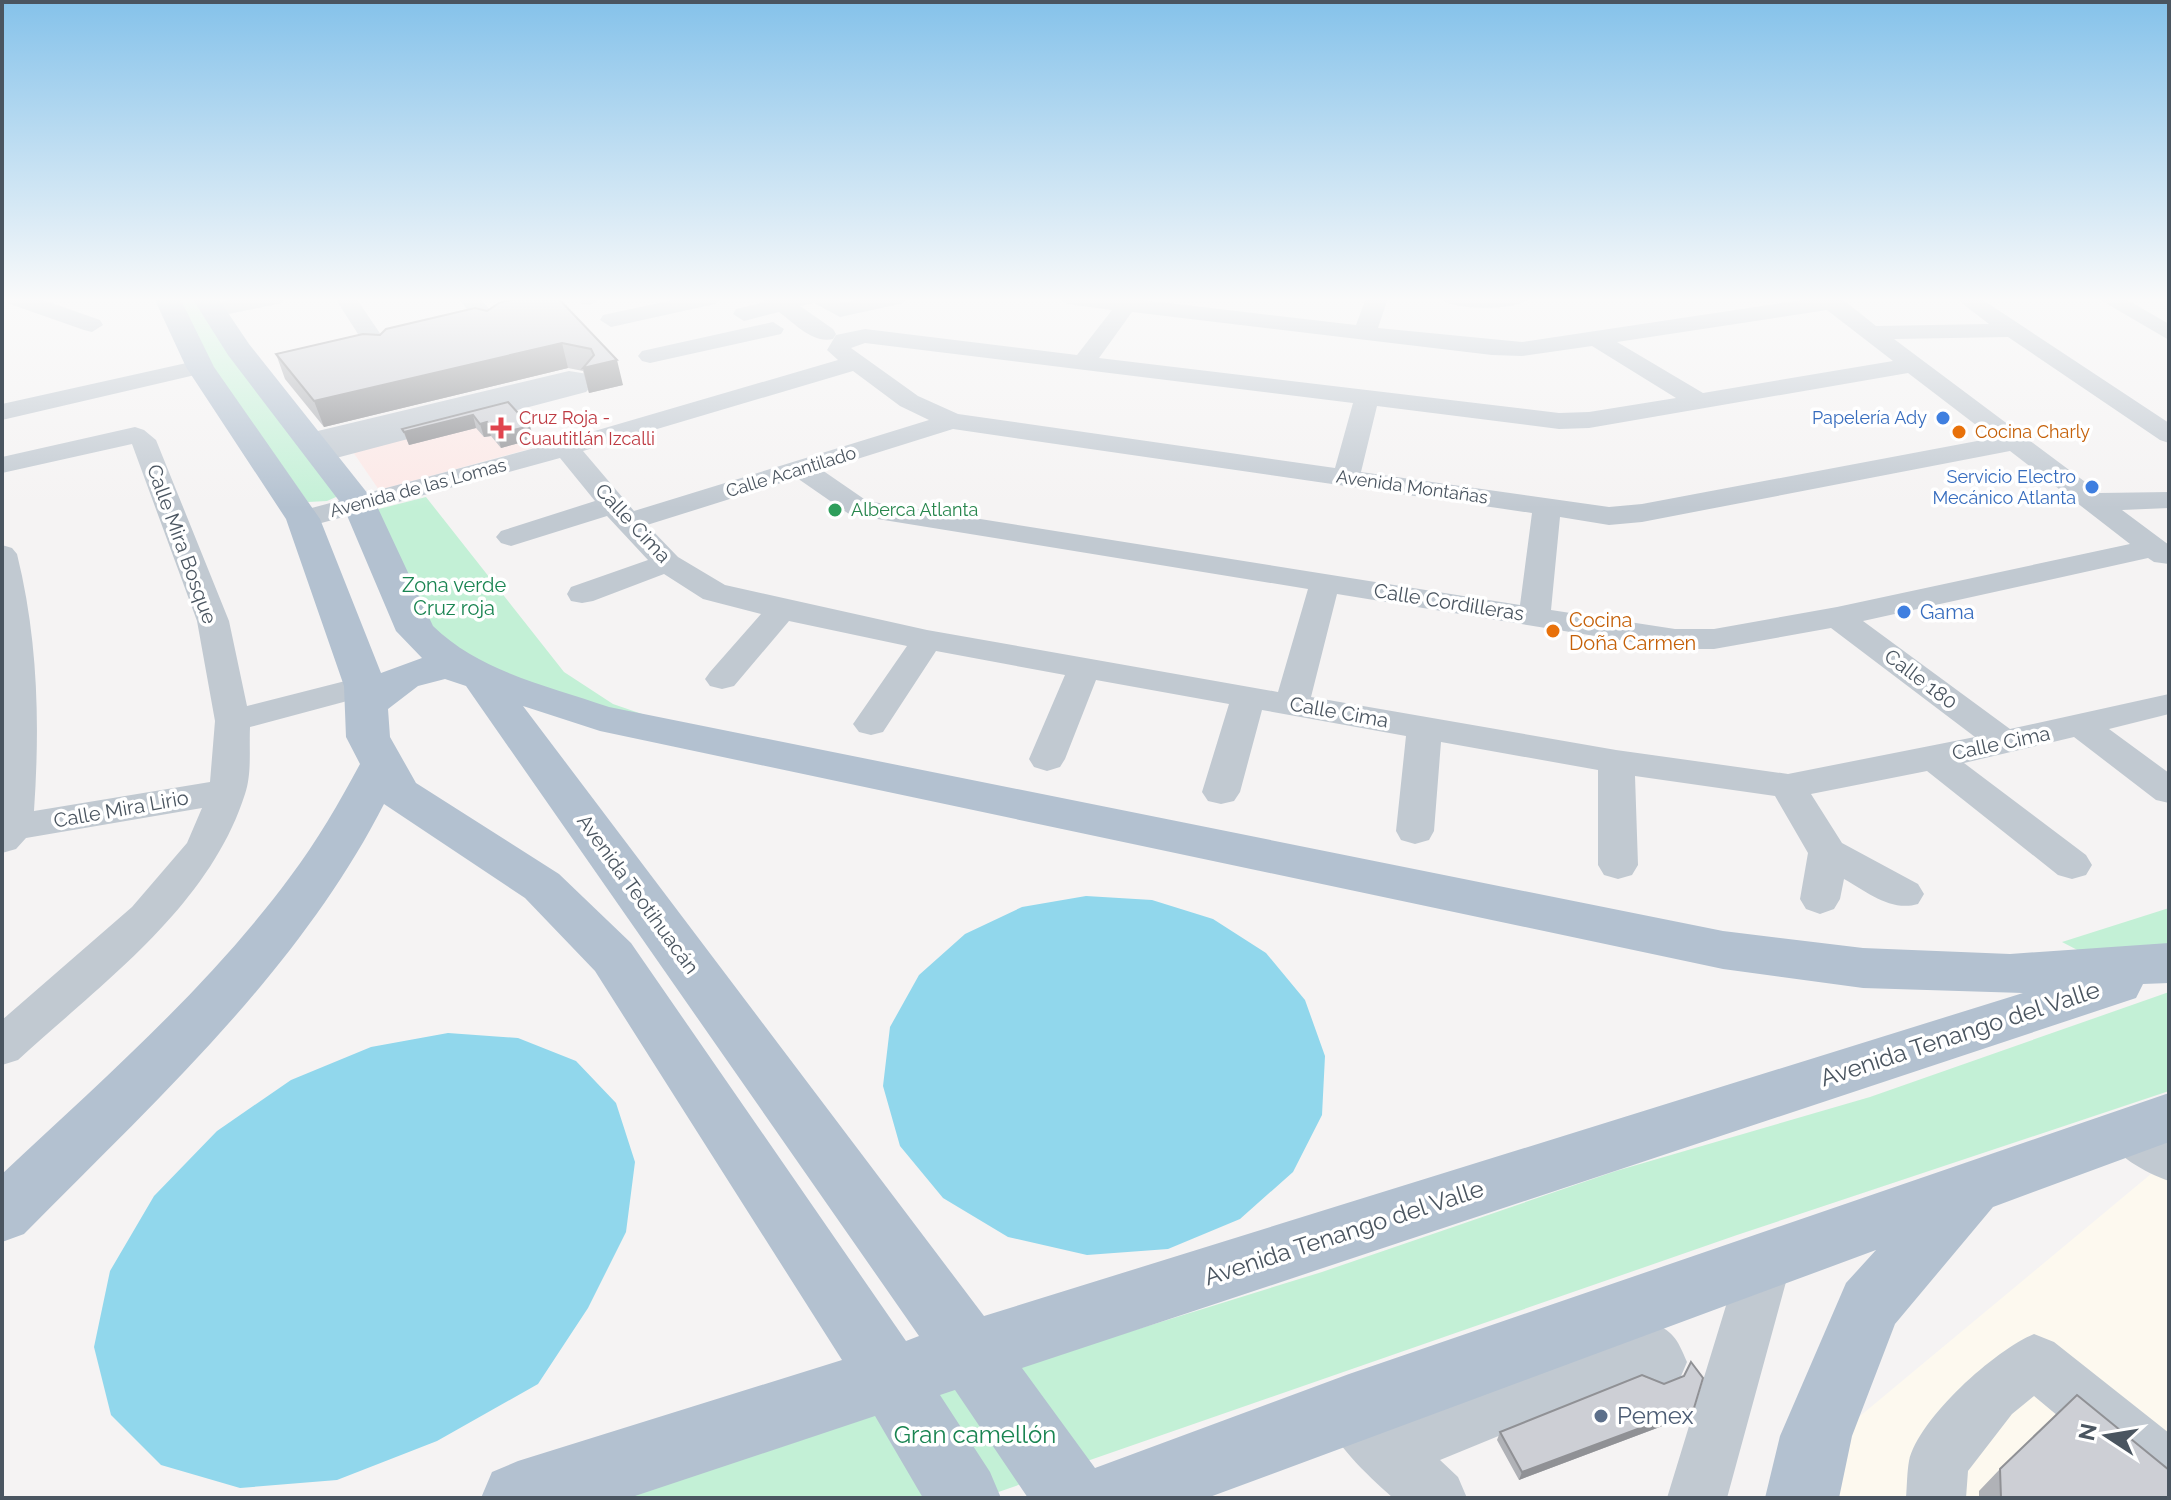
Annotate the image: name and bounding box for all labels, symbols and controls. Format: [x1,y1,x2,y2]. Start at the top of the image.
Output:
place label: Cruz Roja - Cuautitlán Izcalli [519,407,655,449]
place label: Papelería Ady [1812,407,1927,428]
marker: Papelería Ady [1934,409,1952,427]
marker: Cruz Roja - Cuautitlán Izcalli [490,417,512,439]
place label: Cocina Charly [1975,421,2090,442]
marker: Cocina Charly [1950,423,1968,441]
street label: Calle Acantilado [723,442,859,501]
street label: Avenida de las Lomas [327,454,509,521]
street label: Calle Mira Bosque [142,461,222,627]
street label: Avenida Montañas [1335,465,1490,508]
place label: Servicio Electro Mecánico Atlanta [1932,466,2076,508]
street label: Calle Cima [590,478,676,568]
marker: Servicio Electro Mecánico Atlanta [2083,478,2101,496]
place label: Alberca Atlanta [851,499,978,520]
marker: Alberca Atlanta [826,501,844,519]
park label: Zona verde Cruz roja [402,573,506,620]
street label: Calle Cordilleras [1372,578,1526,626]
place label: Gama [1920,600,1975,624]
marker: Gama [1895,603,1913,621]
place label: Cocina Doña Carmen [1569,608,1696,655]
marker: Cocina Doña Carmen [1544,622,1562,640]
street label: Calle 180 [1880,644,1962,714]
street label: Calle Cima [1288,692,1390,732]
street label: Calle Cima [1950,721,2052,765]
street label: Calle Mira Lirio [52,785,190,833]
street label: Avenida Teotihuacán [572,810,704,978]
street label: Avenida Tenango del Valle [1816,975,2103,1092]
street label: Avenida Tenango del Valle [1200,1174,1487,1291]
north arrow [2067,1396,2147,1476]
place label: Pemex [1617,1401,1694,1430]
marker: Pemex [1592,1407,1610,1425]
park label: Gran camellón [894,1420,1056,1449]
text: N [2073,1421,2102,1443]

